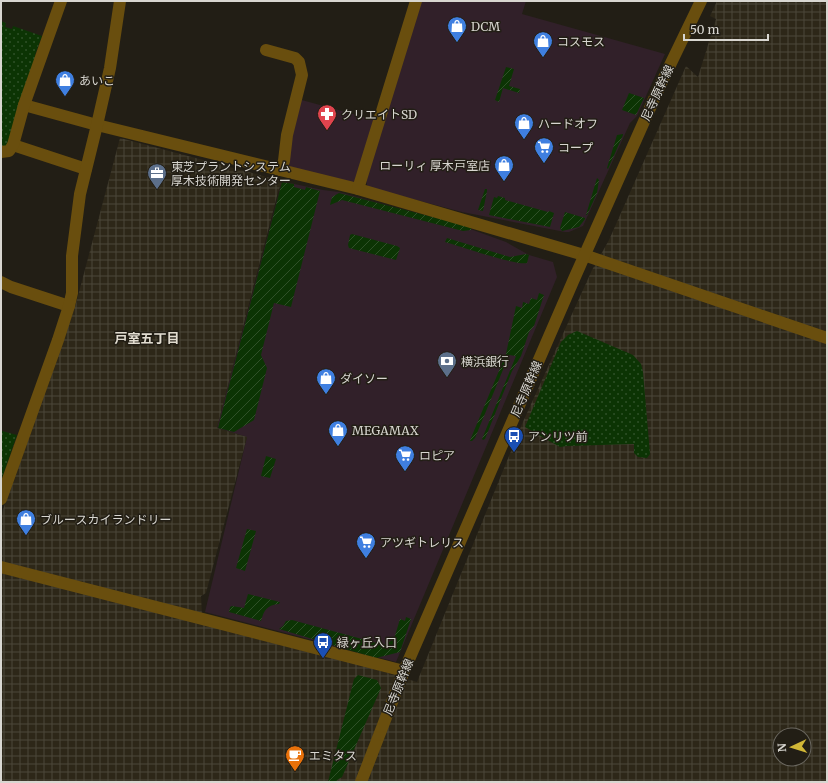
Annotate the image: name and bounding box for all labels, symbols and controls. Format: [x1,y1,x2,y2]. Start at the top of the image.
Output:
shop icon: DCM [446,15,468,43]
scale bar [684,16,768,42]
place label: DCM [471,19,500,34]
text: 50 m [690,22,719,37]
shop icon: コスモス [532,30,554,58]
place label: コスモス [557,34,605,49]
street label: 尼寺原幹線 [638,63,676,123]
shop icon: あいこ [54,69,76,97]
place label: あいこ [79,73,115,88]
pharmacy icon: クリエイトSD [316,103,338,131]
place label: クリエイトSD [341,107,417,122]
shop icon: ハードオフ [513,112,535,140]
place label: ハードオフ [538,116,598,131]
supermarket icon: コープ [533,136,555,164]
place label: コープ [558,140,593,155]
shop icon: ローリィ 厚木戸室店 [493,154,515,182]
place label: ローリィ 厚木戸室店 [379,158,490,173]
place label: 東芝プラントシステム 厚木技術開発センター [171,159,291,188]
office icon: 東芝プラントシステム 厚木技術開発センター [146,162,168,190]
district label: 戸室五丁目 [114,330,180,347]
bank icon: 横浜銀行 [436,350,458,378]
place label: 横浜銀行 [461,354,509,369]
street label: 尼寺原幹線 [507,358,545,420]
shop icon: ダイソー [315,367,337,395]
place label: ダイソー [340,371,388,386]
shop icon: MEGAMAX [327,419,349,447]
place label: MEGAMAX [352,423,419,438]
bus stop icon: アンリツ前 [503,425,525,453]
place label: アンリツ前 [528,429,588,444]
supermarket icon: ロピア [394,444,416,472]
place label: ロピア [419,448,455,463]
shop icon: ブルースカイランドリー [15,508,37,536]
place label: ブルースカイランドリー [40,512,171,527]
supermarket icon: アツギトレリス [355,531,377,559]
place label: アツギトレリス [380,535,464,550]
bus stop icon: 緑ヶ丘入口 [312,631,334,659]
place label: 緑ヶ丘入口 [337,635,397,650]
street label: 尼寺原幹線 [380,656,416,718]
north arrow [772,727,812,767]
text: N [775,743,789,753]
cafe icon: エミタス [284,744,306,772]
place label: エミタス [309,748,357,763]

